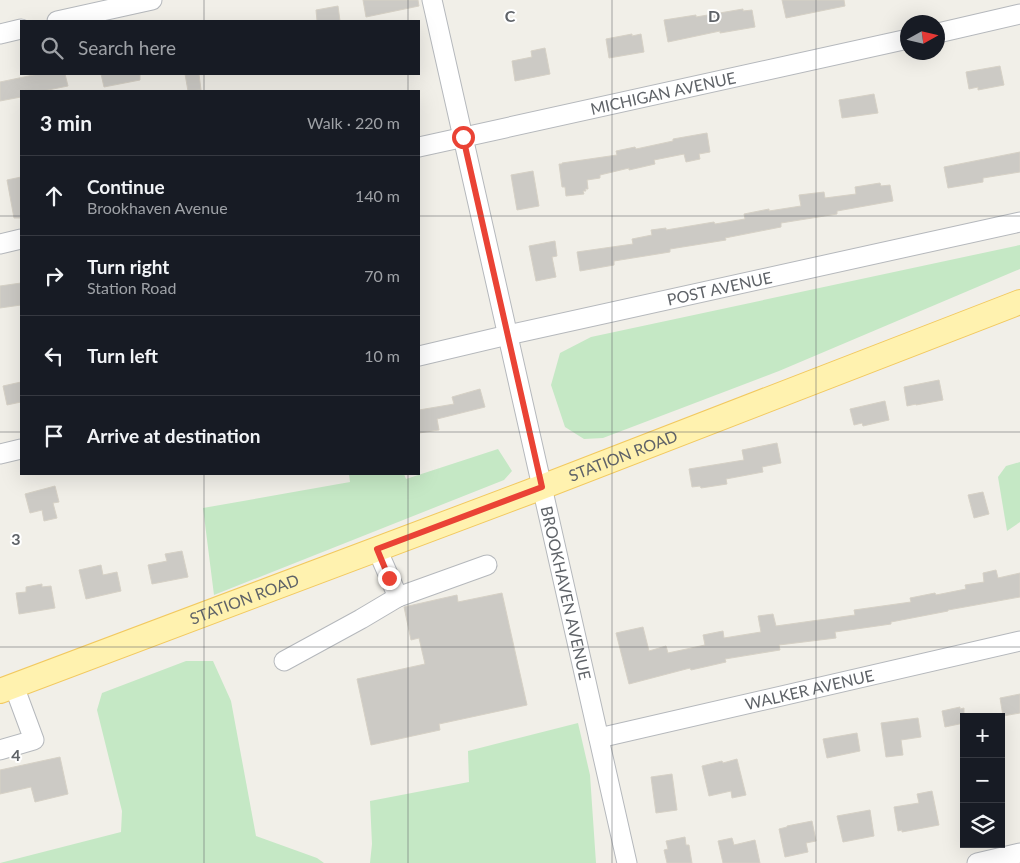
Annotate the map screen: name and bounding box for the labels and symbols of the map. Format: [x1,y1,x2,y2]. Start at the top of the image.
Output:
text: C [505,6,516,25]
text: D [708,6,720,25]
north arrow [900,15,945,60]
street label: MICHIGAN AVENUE [589,67,737,118]
route start [452,126,475,149]
street label: POST AVENUE [665,267,774,309]
street label: STATION ROAD [566,425,680,485]
street label: BROOKHAVEN AVENUE [538,504,595,682]
text: 3 [11,529,21,548]
route end [378,567,401,590]
street label: STATION ROAD [187,569,301,628]
street label: WALKER AVENUE [743,665,876,713]
text: 4 [11,745,21,764]

